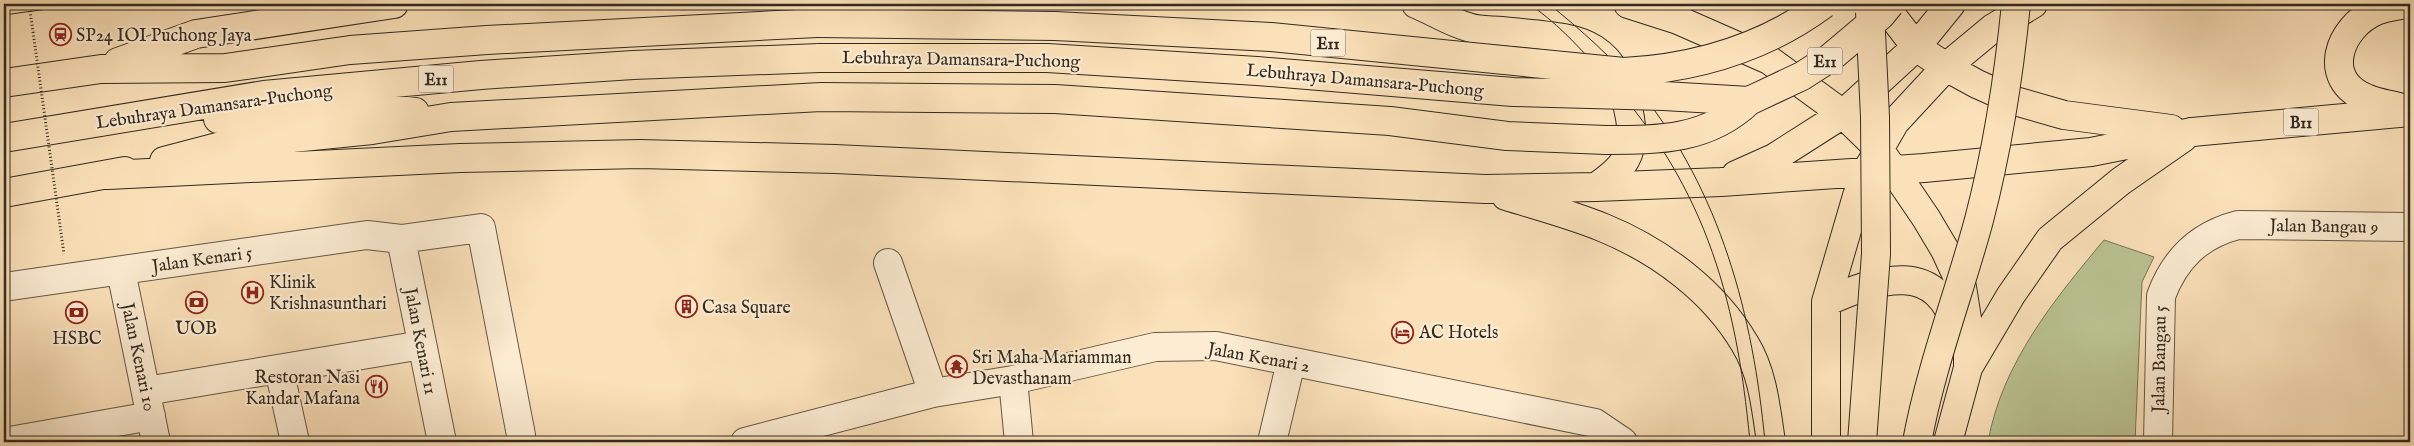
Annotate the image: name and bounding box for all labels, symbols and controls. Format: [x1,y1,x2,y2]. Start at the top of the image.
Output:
station icon: SP24 IOI Puchong Jaya [48,23,72,47]
place label: SP24 IOI Puchong Jaya [76,25,252,48]
road number: E11 [1310,29,1346,56]
street label: Lebuhraya Damansara–Puchong [842,47,1081,74]
road number: E11 [1808,48,1842,74]
street label: Lebuhraya Damansara–Puchong [1245,60,1485,103]
road number: E11 [418,66,454,92]
street label: Lebuhraya Damansara–Puchong [95,79,334,135]
road number: B11 [2284,108,2318,136]
street label: Jalan Bangau 9 [2267,215,2379,240]
street label: Jalan Kenari 5 [148,242,254,279]
place label: Klinik Krishnasunthari [269,272,387,316]
hospital icon: Klinik Krishnasunthari [241,280,265,304]
street label: Jalan Kenari 11 [398,284,441,397]
bank icon: UOB [184,291,208,315]
building icon: Casa Square [674,295,698,319]
place label: Casa Square [702,297,791,320]
street label: Jalan Kenari 10 [114,299,160,414]
bank icon: HSBC [65,301,89,325]
street label: Jalan Bangau 5 [2148,305,2173,415]
place label: UOB [175,318,217,341]
hotel icon: AC Hotels [1391,320,1415,344]
place label: AC Hotels [1418,322,1498,345]
place label: HSBC [52,328,102,351]
street label: Jalan Kenari 2 [1204,338,1312,379]
place label: Sri Maha Mariamman Devasthanam [972,347,1132,391]
temple icon: Sri Maha Mariamman Devasthanam [944,355,968,379]
place label: Restoran Nasi Kandar Mafana [245,367,360,411]
restaurant icon: Restoran Nasi Kandar Mafana [364,375,388,399]

